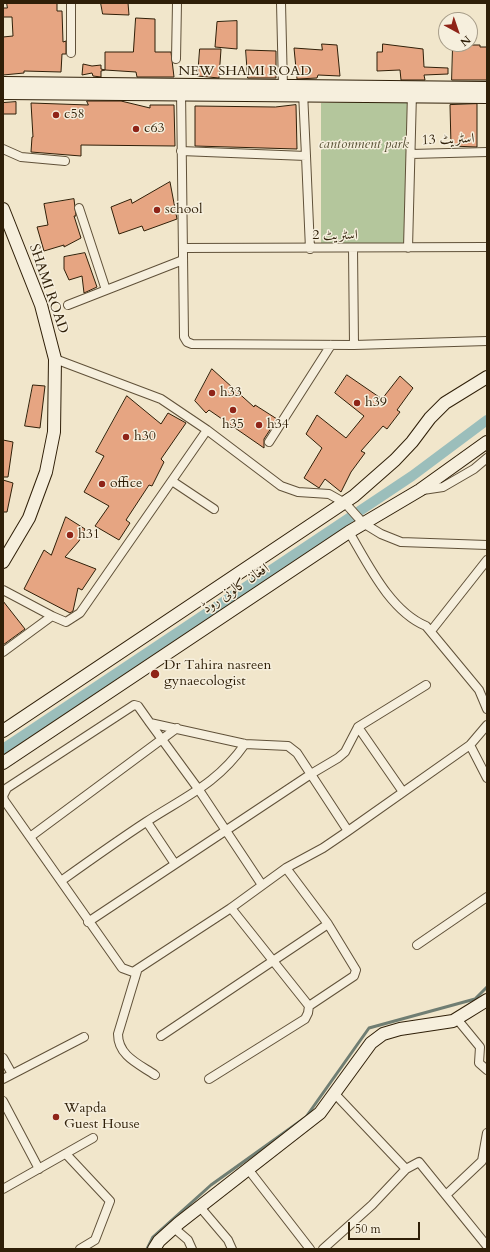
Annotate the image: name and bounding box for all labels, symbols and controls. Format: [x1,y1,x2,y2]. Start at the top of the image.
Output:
north arrow [438,12,478,52]
text: N [457,32,474,50]
street label: NEW SHAMI ROAD [178,64,312,80]
place label: c58 [64,107,85,123]
marker: c58 [51,110,61,120]
place label: c63 [144,121,165,137]
marker: c63 [131,124,141,134]
street label: اسٹریٹ 13 [421,131,475,149]
park label: cantonment park [319,137,409,153]
place label: school [165,202,202,218]
marker: school [152,205,162,215]
street label: اسٹریٹ 2 [312,228,358,244]
street label: SHAMI ROAD [25,242,71,336]
place label: h33 [220,385,242,401]
marker: h33 [207,388,217,398]
place label: h39 [365,395,387,411]
marker: h39 [352,398,362,408]
marker: h35 [228,405,238,415]
place label: h35 [222,417,244,433]
place label: h34 [267,417,289,433]
marker: h34 [254,420,264,430]
place label: h30 [134,429,156,445]
marker: h30 [121,432,131,442]
place label: office [110,476,142,492]
marker: office [97,479,107,489]
place label: h31 [78,527,100,543]
marker: h31 [65,530,75,540]
street label: افغان کالونی روڈ [199,561,273,617]
place label: Dr Tahira nasreen gynaecologist [164,658,272,690]
marker: Dr Tahira nasreen gynaecologist [149,668,161,680]
place label: Wapda Guest House [64,1101,140,1134]
marker: Wapda Guest House [51,1112,61,1122]
scale bar [350,1214,422,1240]
text: 50 m [355,1221,381,1237]

